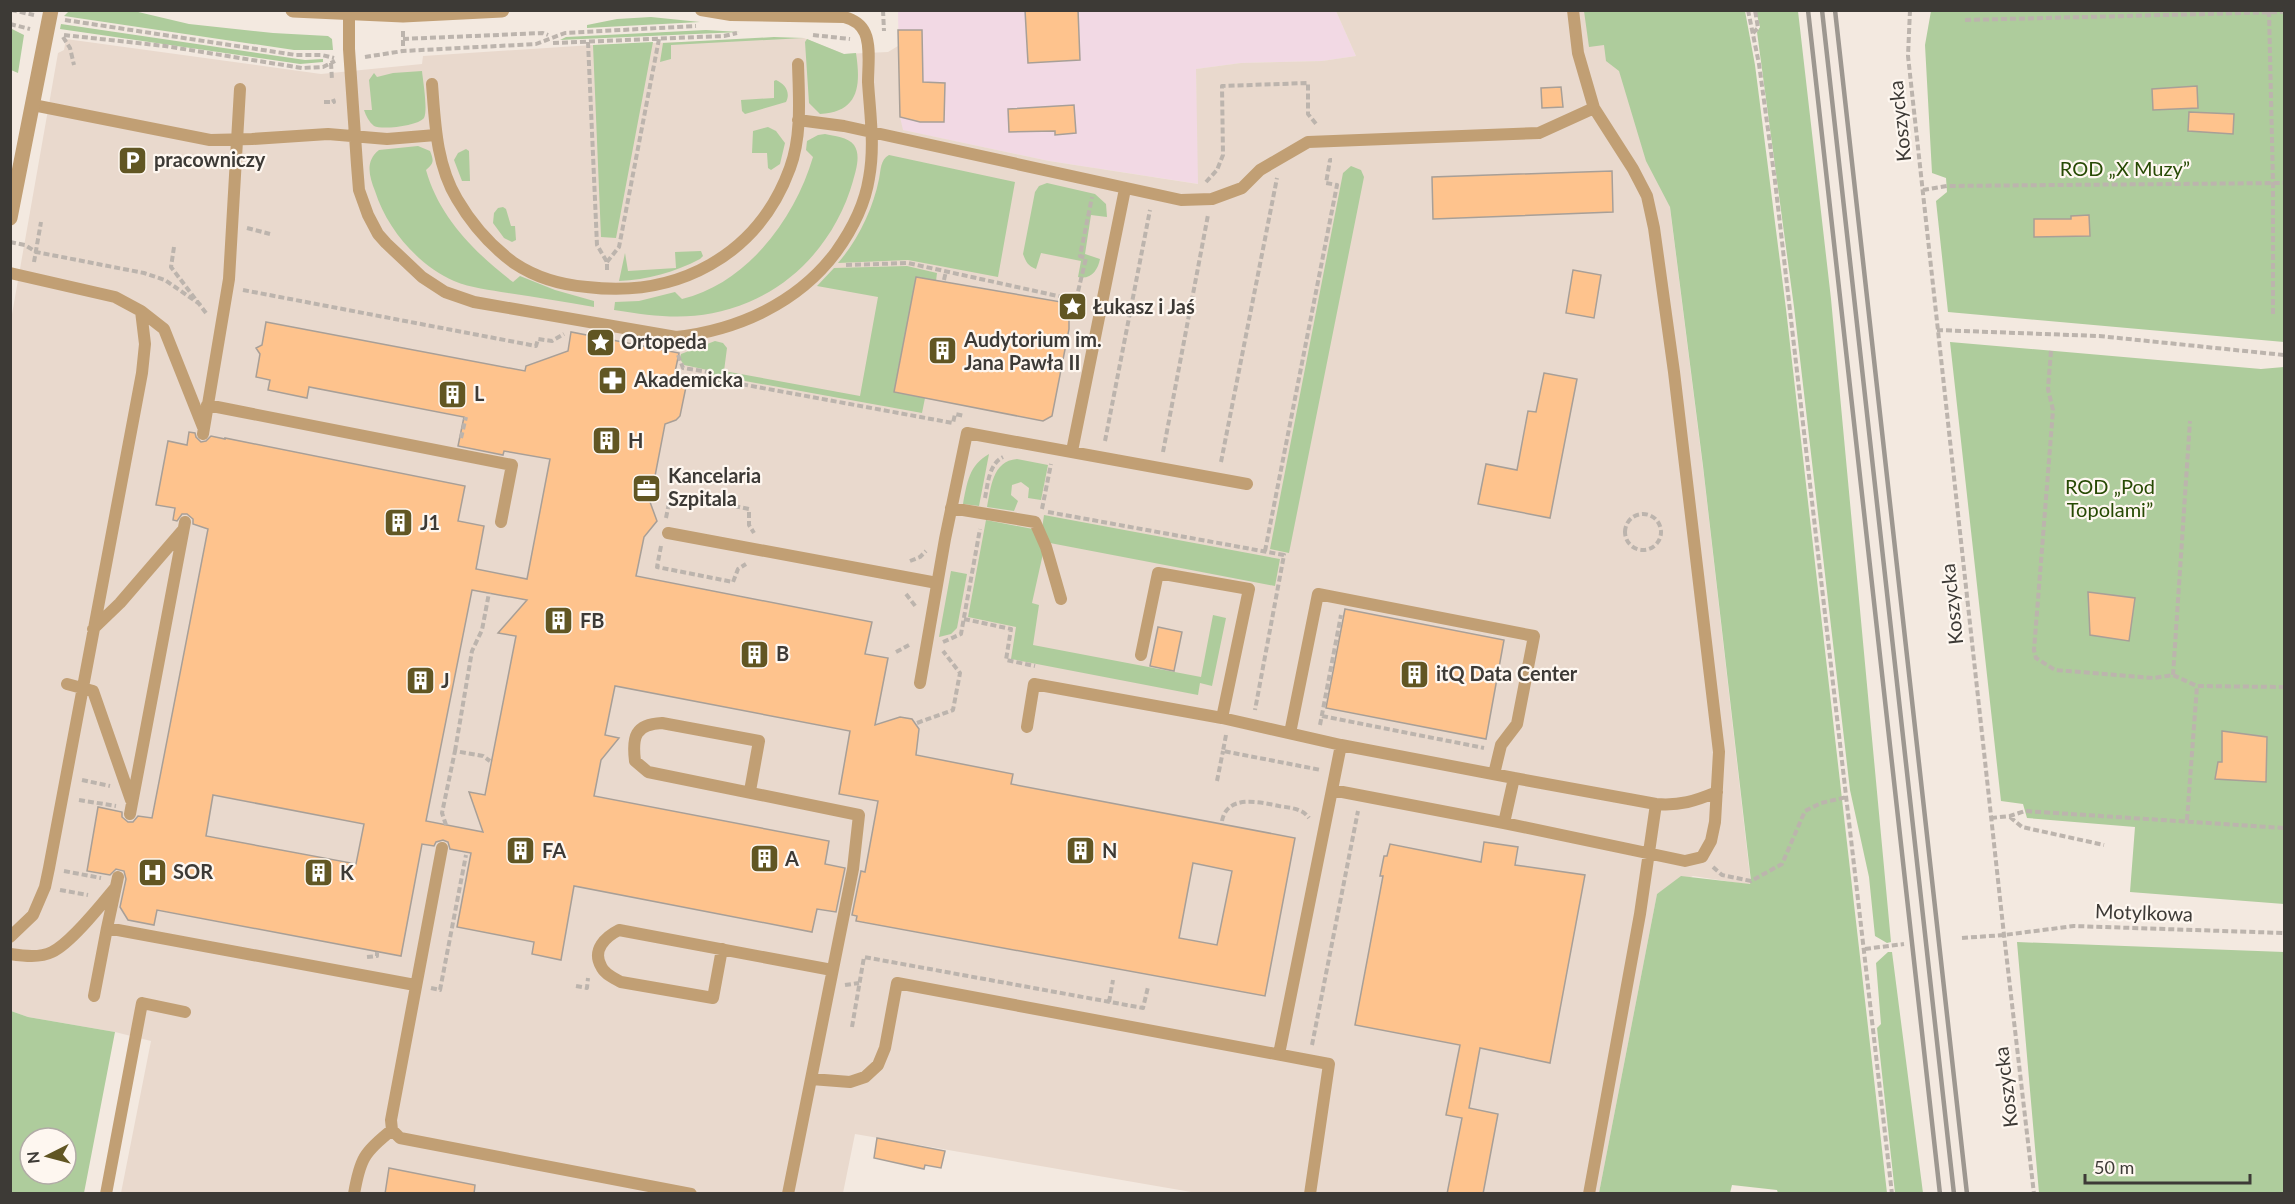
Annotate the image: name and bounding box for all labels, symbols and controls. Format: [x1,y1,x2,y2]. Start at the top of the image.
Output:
street label: Koszycka [1883,79,1915,163]
parking icon: pracowniczy [117,144,149,176]
place label: pracowniczy [154,147,266,171]
park label: ROD „X Muzy” [2060,156,2190,180]
place icon: Łukasz i Jaś [1056,291,1088,323]
place label: Łukasz i Jaś [1093,294,1195,318]
place icon: Ortopeda [584,326,616,358]
place label: Audytorium im. Jana Pawła II [963,327,1102,374]
place label: Ortopeda [621,329,707,353]
building icon: Audytorium im. Jana Pawła II [927,335,959,367]
pharmacy icon: Akademicka [597,364,629,396]
place label: Akademicka [633,367,743,391]
building icon: L [437,378,469,410]
place label: L [474,381,485,405]
building icon: H [591,425,623,457]
place label: H [628,428,643,452]
place label: Kancelaria Szpitala [668,463,761,510]
office icon: Kancelaria Szpitala [631,472,663,504]
park label: ROD „Pod Topolami” [2065,474,2155,521]
building icon: J1 [383,507,415,539]
place label: J1 [420,510,440,534]
street label: Koszycka [1935,562,1967,646]
building icon: FB [543,605,575,637]
place label: FB [580,608,605,632]
building icon: B [739,638,771,670]
place label: B [776,641,789,665]
building icon: itQ Data Center [1399,658,1431,690]
place label: itQ Data Center [1436,661,1578,685]
building icon: J [404,665,436,697]
place label: J [441,668,450,692]
building icon: FA [505,835,537,867]
building icon: N [1065,835,1097,867]
place label: FA [542,838,566,862]
place label: N [1102,838,1117,862]
building icon: A [748,843,780,875]
place label: A [784,846,799,870]
hospital icon: SOR [136,856,168,888]
building icon: K [303,857,335,889]
place label: SOR [173,859,213,883]
place label: K [340,860,354,884]
street label: Motylkowa [2095,898,2193,926]
street label: Koszycka [1988,1045,2022,1129]
north arrow [18,1126,78,1186]
scale bar [2085,1147,2250,1185]
text: N [22,1150,43,1165]
text: 50 m [2094,1156,2134,1178]

